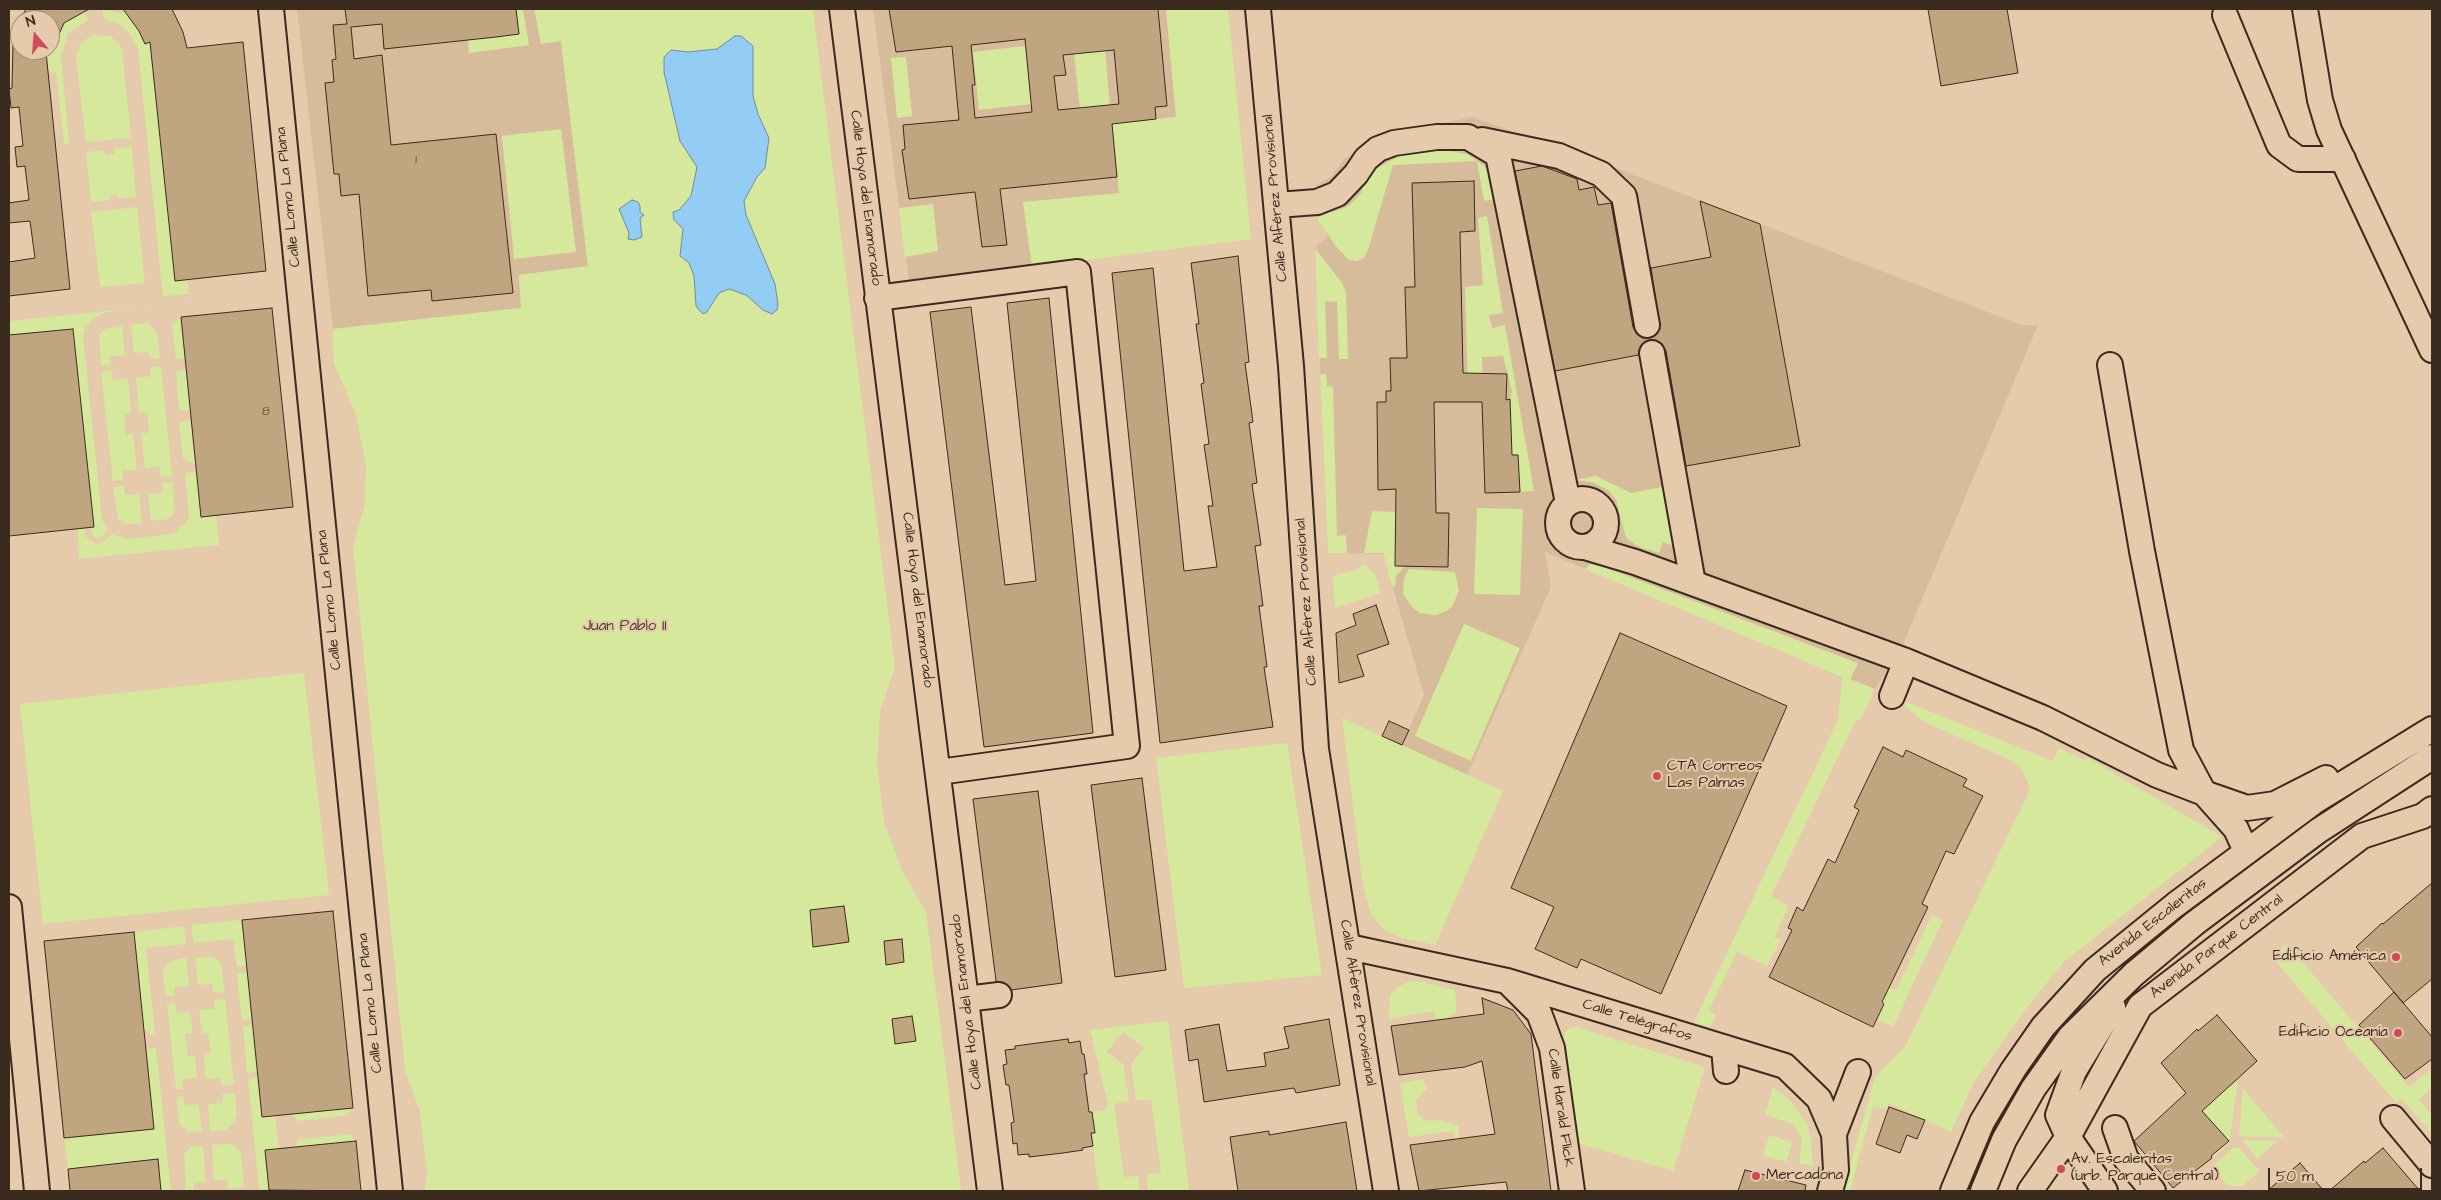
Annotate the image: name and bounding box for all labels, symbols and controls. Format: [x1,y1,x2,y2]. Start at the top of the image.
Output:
north arrow [10,10,60,60]
text: N [23,11,38,33]
street label: Calle Hoya del Enamorado [845,109,885,287]
street label: Calle Alférez Provisional [1260,114,1292,282]
street label: Calle Lomo La Plana [273,126,305,268]
house number: 1 [415,153,417,167]
house number: 8 [262,405,270,419]
street label: Calle Hoya del Enamorado [897,511,937,689]
street label: Calle Alférez Provisional [1292,518,1322,686]
street label: Calle Lomo La Plana [314,529,346,671]
park label: Juan Pablo II [583,618,667,636]
place label: CTA Correos Las Palmas [1667,758,1762,793]
marker: CTA Correos Las Palmas [1651,770,1663,782]
street label: Avenida Escaleritas [2095,875,2211,971]
street label: Avenida Parque Central [2147,891,2287,1003]
street label: Calle Hoya del Enamorado [947,913,987,1091]
street label: Calle Alférez Provisional [1335,919,1379,1087]
street label: Calle Lomo La Plana [355,932,387,1074]
place label: Edificio América [2273,948,2386,966]
marker: Edificio América [2390,951,2402,963]
street label: Calle Telégrafos [1580,996,1694,1046]
place label: Edificio Oceanía [2279,1024,2388,1042]
marker: Edificio Oceanía [2392,1027,2404,1039]
street label: Calle Harald Flick [1543,1048,1577,1168]
place label: Av. Escaleritas (urb. Parque Central) [2071,1151,2219,1186]
scale bar [2271,1158,2425,1190]
marker: Av. Escaleritas (urb. Parque Central) [2055,1163,2067,1175]
text: 50 m [2276,1166,2314,1187]
place label: Mercadona [1766,1167,1843,1185]
marker: Mercadona [1750,1170,1762,1182]

